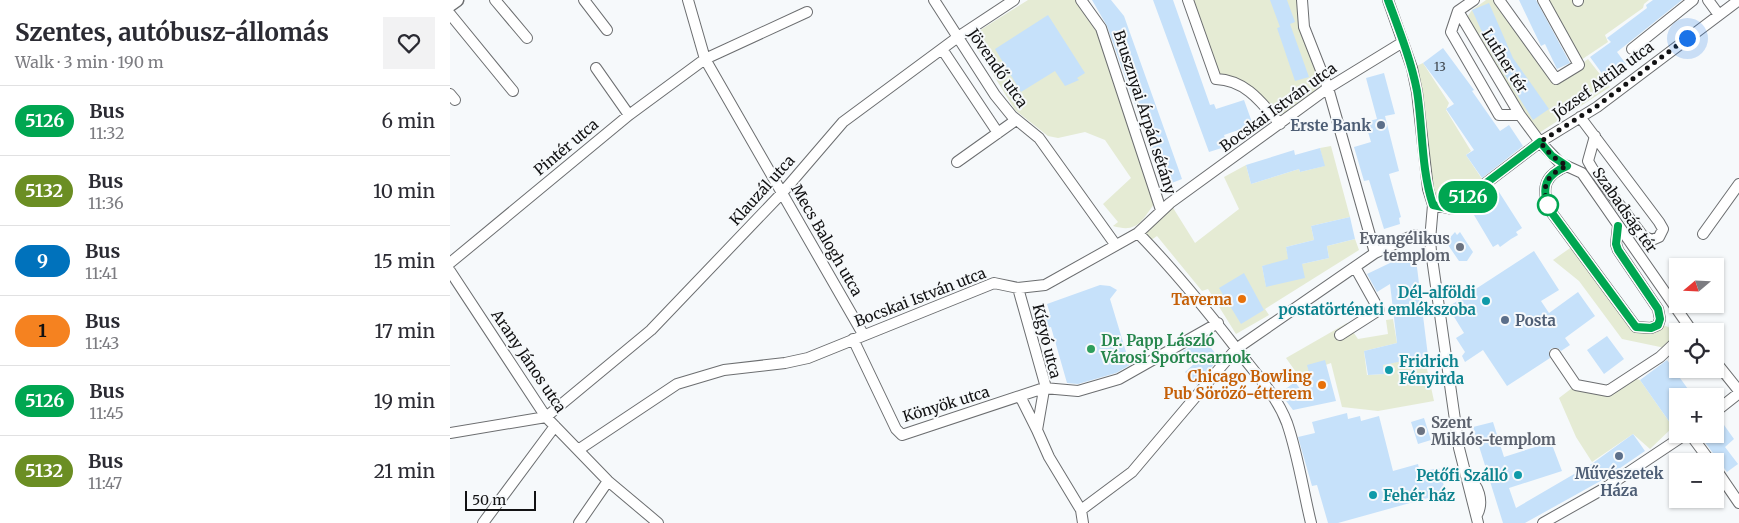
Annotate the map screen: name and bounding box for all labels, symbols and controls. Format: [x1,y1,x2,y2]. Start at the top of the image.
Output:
text: Szentes, autóbusz-állomás [15,17,329,48]
button: heart [383,17,435,69]
street label: Jövendő utca [963,24,1032,111]
street label: Luther tér [1478,25,1532,97]
your location [1675,26,1700,51]
street label: Brusznyai Árpád sétány [1109,27,1182,197]
street label: József Attila utca [1548,37,1657,124]
text: Walk · 3 min · 190 m [15,52,164,72]
street label: Bocskai István utca [1216,58,1340,156]
house number: 13 [1434,59,1446,74]
text: Bus [89,99,124,123]
text: 5126 [25,109,64,132]
text: 6 min [381,109,435,133]
street label: Pintér utca [530,115,602,179]
place label: Erste Bank [1290,116,1371,135]
marker: Erste Bank [1375,119,1387,131]
text: 11:32 [89,123,124,143]
street label: Klauzál utca [725,151,799,229]
street label: Szabadság tér [1589,164,1662,257]
text: Bus [88,169,123,193]
text: 5132 [25,179,63,202]
text: 10 min [373,179,435,203]
street label: Mecs Balogh utca [787,181,867,299]
line badge: 5126 [1433,181,1503,213]
text: 5126 [1448,185,1488,208]
text: 11:36 [88,193,124,213]
unlabelled marker [1537,194,1559,216]
place label: Evangélikus templom [1359,229,1450,265]
text: Bus [85,239,120,263]
marker: Evangélikus templom [1454,241,1466,253]
text: 9 [37,249,48,272]
text: 15 min [374,249,435,273]
north arrow [1669,258,1724,312]
map controls [1669,258,1724,508]
text: 11:41 [85,263,118,283]
street label: Bocskai István utca [852,263,988,331]
place label: Dél-alföldi postatörténeti emlékszoba [1278,283,1477,319]
place label: Taverna [1171,290,1233,309]
marker: Taverna [1236,293,1248,305]
marker: Dél-alföldi postatörténeti emlékszoba [1480,295,1492,307]
street label: Kígyó utca [1029,302,1065,380]
street label: Arany János utca [487,305,570,416]
text: Bus [85,309,120,333]
place label: Posta [1515,311,1556,330]
marker: Posta [1499,314,1511,326]
text: 1 [38,319,47,342]
text: 17 min [375,319,435,343]
button: locate [1669,323,1724,378]
place label: Dr. Papp László Városi Sportcsarnok [1100,331,1251,367]
text: 11:43 [85,333,119,353]
marker: Dr. Papp László Városi Sportcsarnok [1085,343,1097,355]
place label: Fridrich Fényirda [1399,352,1465,388]
marker: Fridrich Fényirda [1383,364,1395,376]
place label: Chicago Bowling Pub Söröző-étterem [1163,367,1313,403]
text: Bus [89,379,124,403]
marker: Chicago Bowling Pub Söröző-étterem [1316,379,1328,391]
street label: Könyök utca [900,382,992,426]
button: + [1669,388,1724,443]
text: 5126 [25,389,64,412]
text: 19 min [374,389,435,413]
text: 11:45 [89,403,124,423]
place label: Szent Miklós-templom [1431,413,1556,449]
marker: Szent Miklós-templom [1415,425,1427,437]
text: Bus [88,449,123,473]
marker: Művészetek Háza [1613,450,1625,462]
button: − [1669,453,1724,508]
text: 5132 [25,459,63,482]
text: 21 min [374,459,435,483]
place label: Művészetek Háza [1575,464,1664,500]
place label: Petőfi Szálló [1416,466,1508,485]
marker: Petőfi Szálló [1512,469,1524,481]
text: 11:47 [88,473,122,493]
place label: Fehér ház [1383,486,1455,505]
scale bar [465,488,536,511]
marker: Fehér ház [1367,489,1379,501]
text: 50 m [472,491,506,509]

